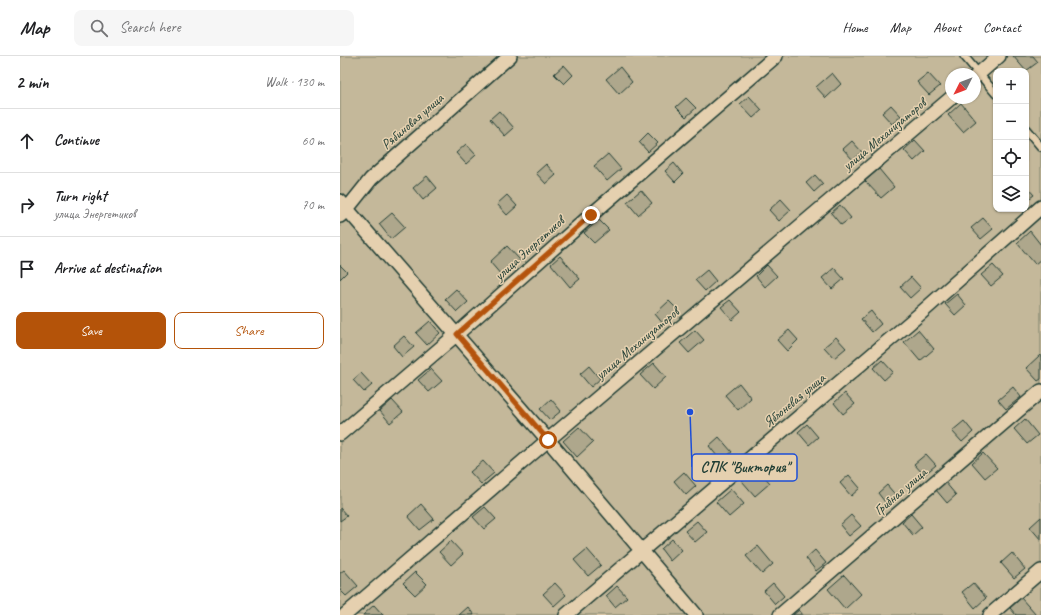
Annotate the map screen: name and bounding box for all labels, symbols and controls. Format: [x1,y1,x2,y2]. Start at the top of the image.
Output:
search box [74,10,354,46]
text: Map [20,16,50,40]
icon: search [88,17,110,39]
text: Search here [120,18,181,37]
text: Home [842,19,868,36]
text: Map [890,19,911,36]
text: About [933,19,961,36]
text: Contact [983,19,1021,36]
north arrow [945,68,981,104]
map controls [993,68,1029,212]
button: + [993,68,1029,104]
text: 2 min [16,72,49,93]
text: Walk · 130 m [265,74,324,90]
street label: Рябиновая улица [378,89,448,153]
street label: улица Механизаторов [838,93,932,175]
button: − [993,104,1029,140]
icon: ahead [16,130,38,152]
text: Continue [54,131,99,150]
text: 60 m [302,133,324,149]
button: locate [993,140,1029,176]
button: layers [993,176,1029,212]
text: Turn right [54,187,107,206]
icon: right [16,194,38,216]
text: 70 m [302,197,324,213]
text: улица Энергетиков [54,206,136,222]
route end [582,206,600,224]
street label: улица Энергетиков [490,211,570,285]
icon: arrive [16,258,38,280]
text: Arrive at destination [54,259,161,278]
street label: улица Механизаторов [591,302,685,384]
button: Save [16,312,166,349]
button: Share [174,312,324,349]
street label: Яблоневая улица [760,369,829,431]
route start [539,431,557,449]
callout: СПК "Виктория" [692,454,797,481]
text: СПК "Виктория" [701,458,793,477]
street label: Грибная улица [871,463,931,519]

